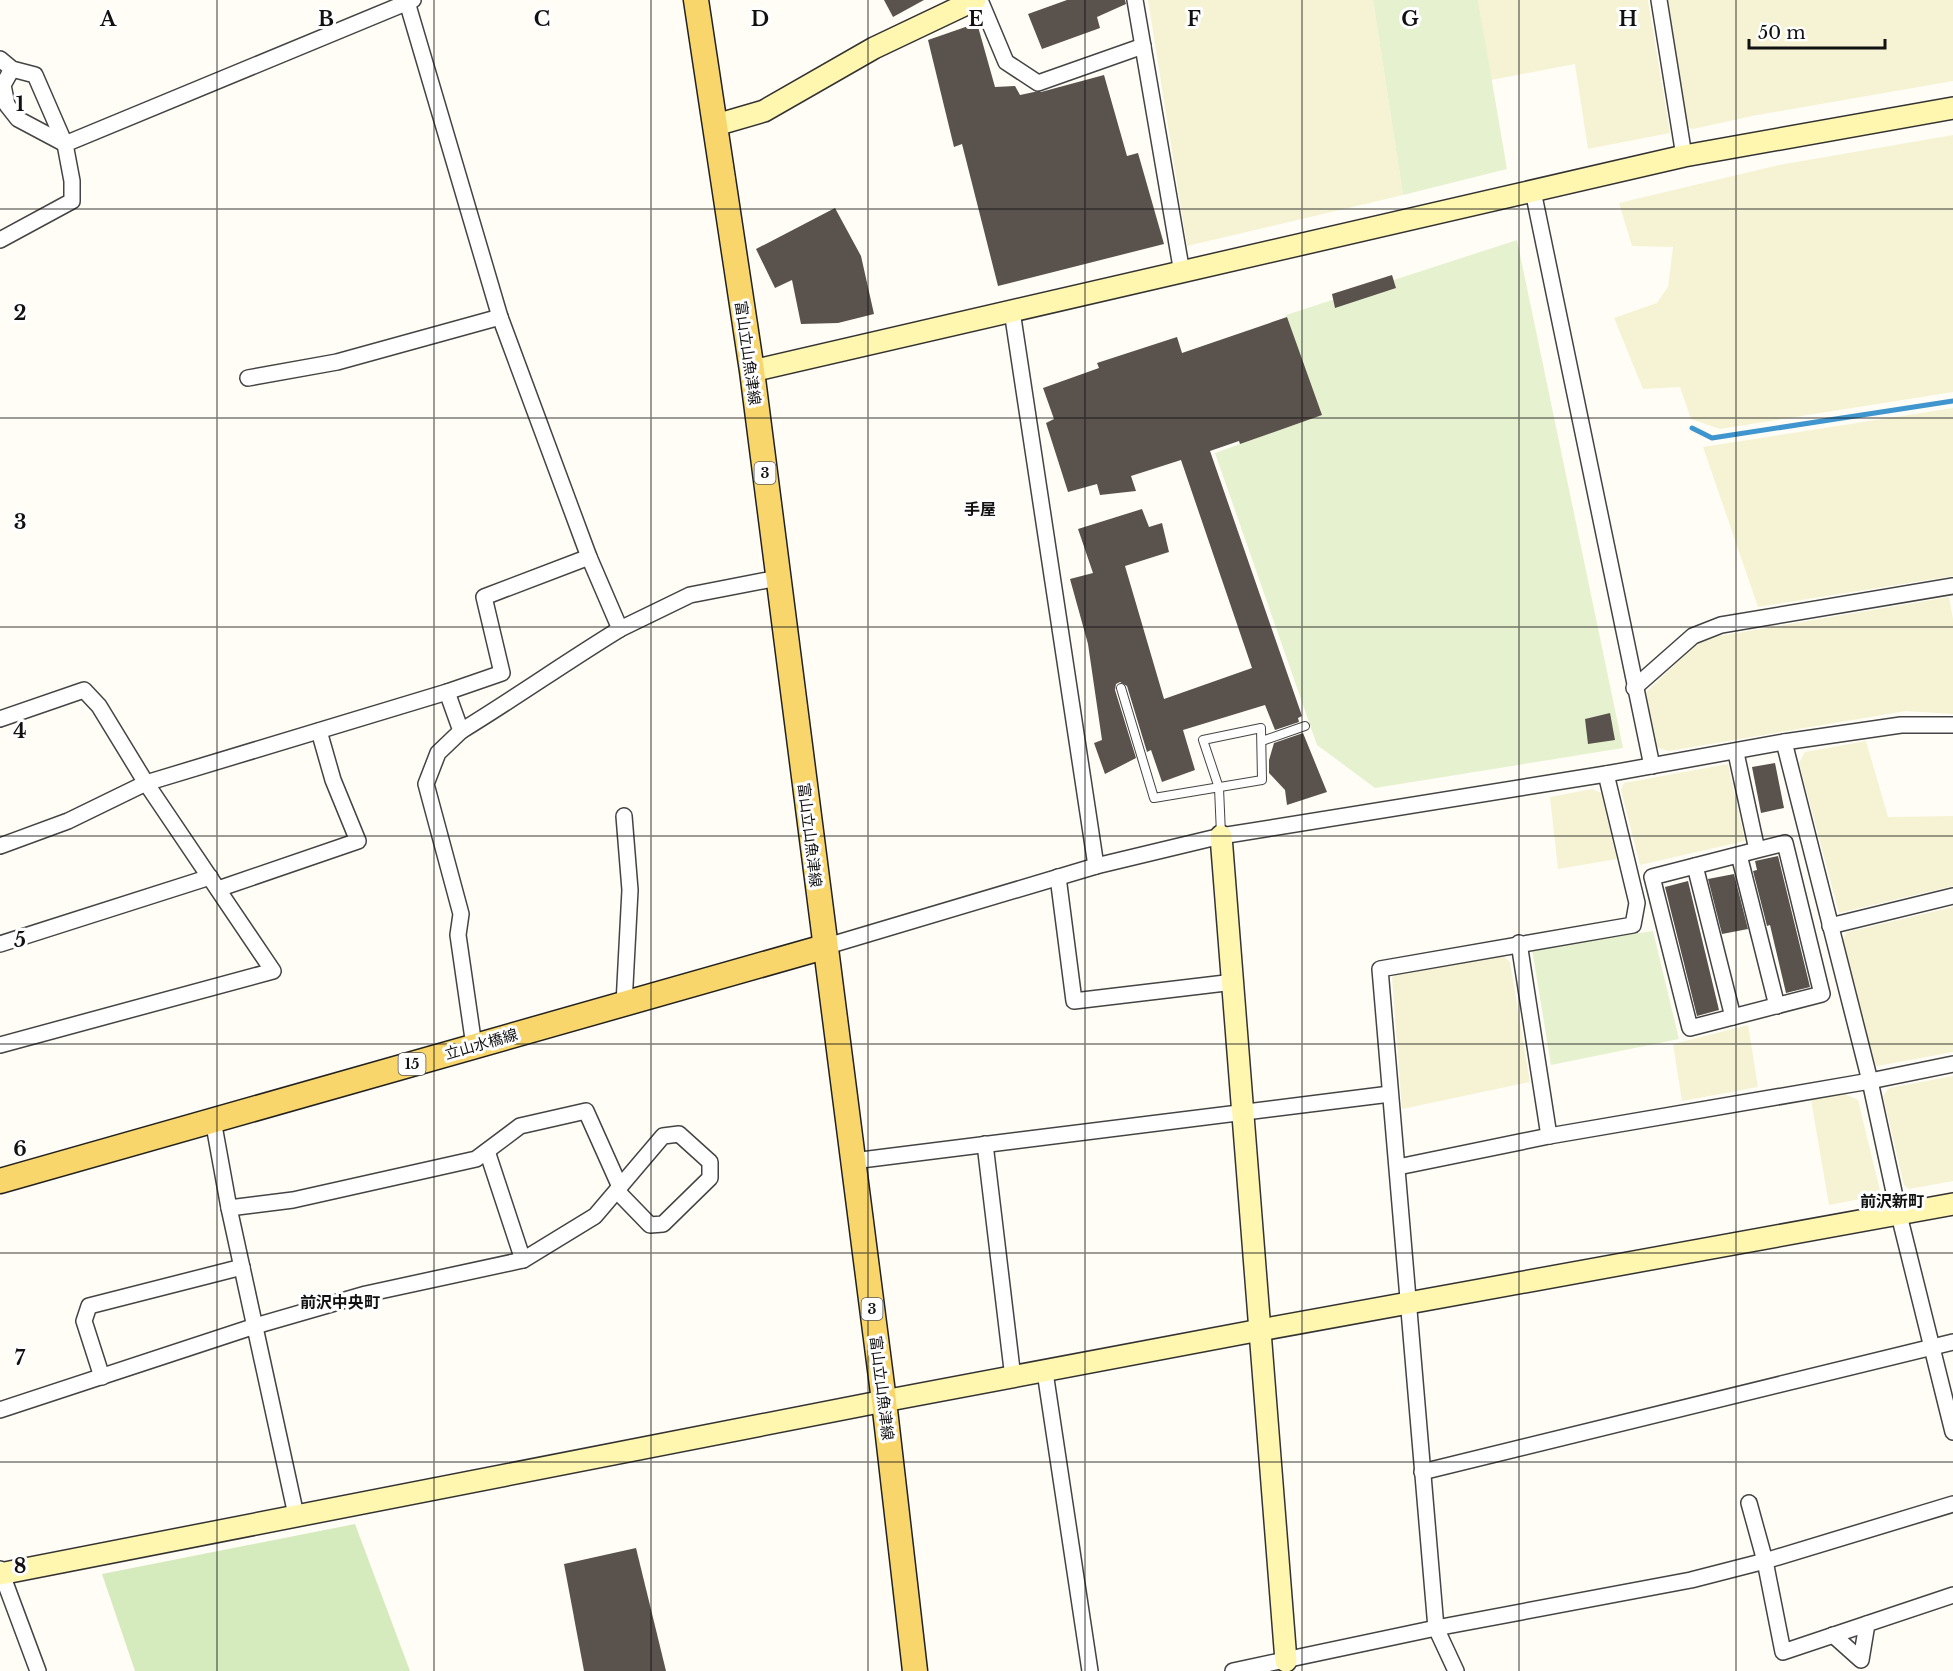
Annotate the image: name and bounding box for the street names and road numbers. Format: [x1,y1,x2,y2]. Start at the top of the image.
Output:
street label: 富山立山魚津線 [731,300,765,406]
road number: 3 [754,462,776,484]
street label: 富山立山魚津線 [794,782,826,888]
street label: 立山水橋線 [442,1025,520,1063]
road number: 15 [398,1053,426,1075]
road number: 3 [862,1298,882,1320]
street label: 富山立山魚津線 [866,1335,898,1441]

